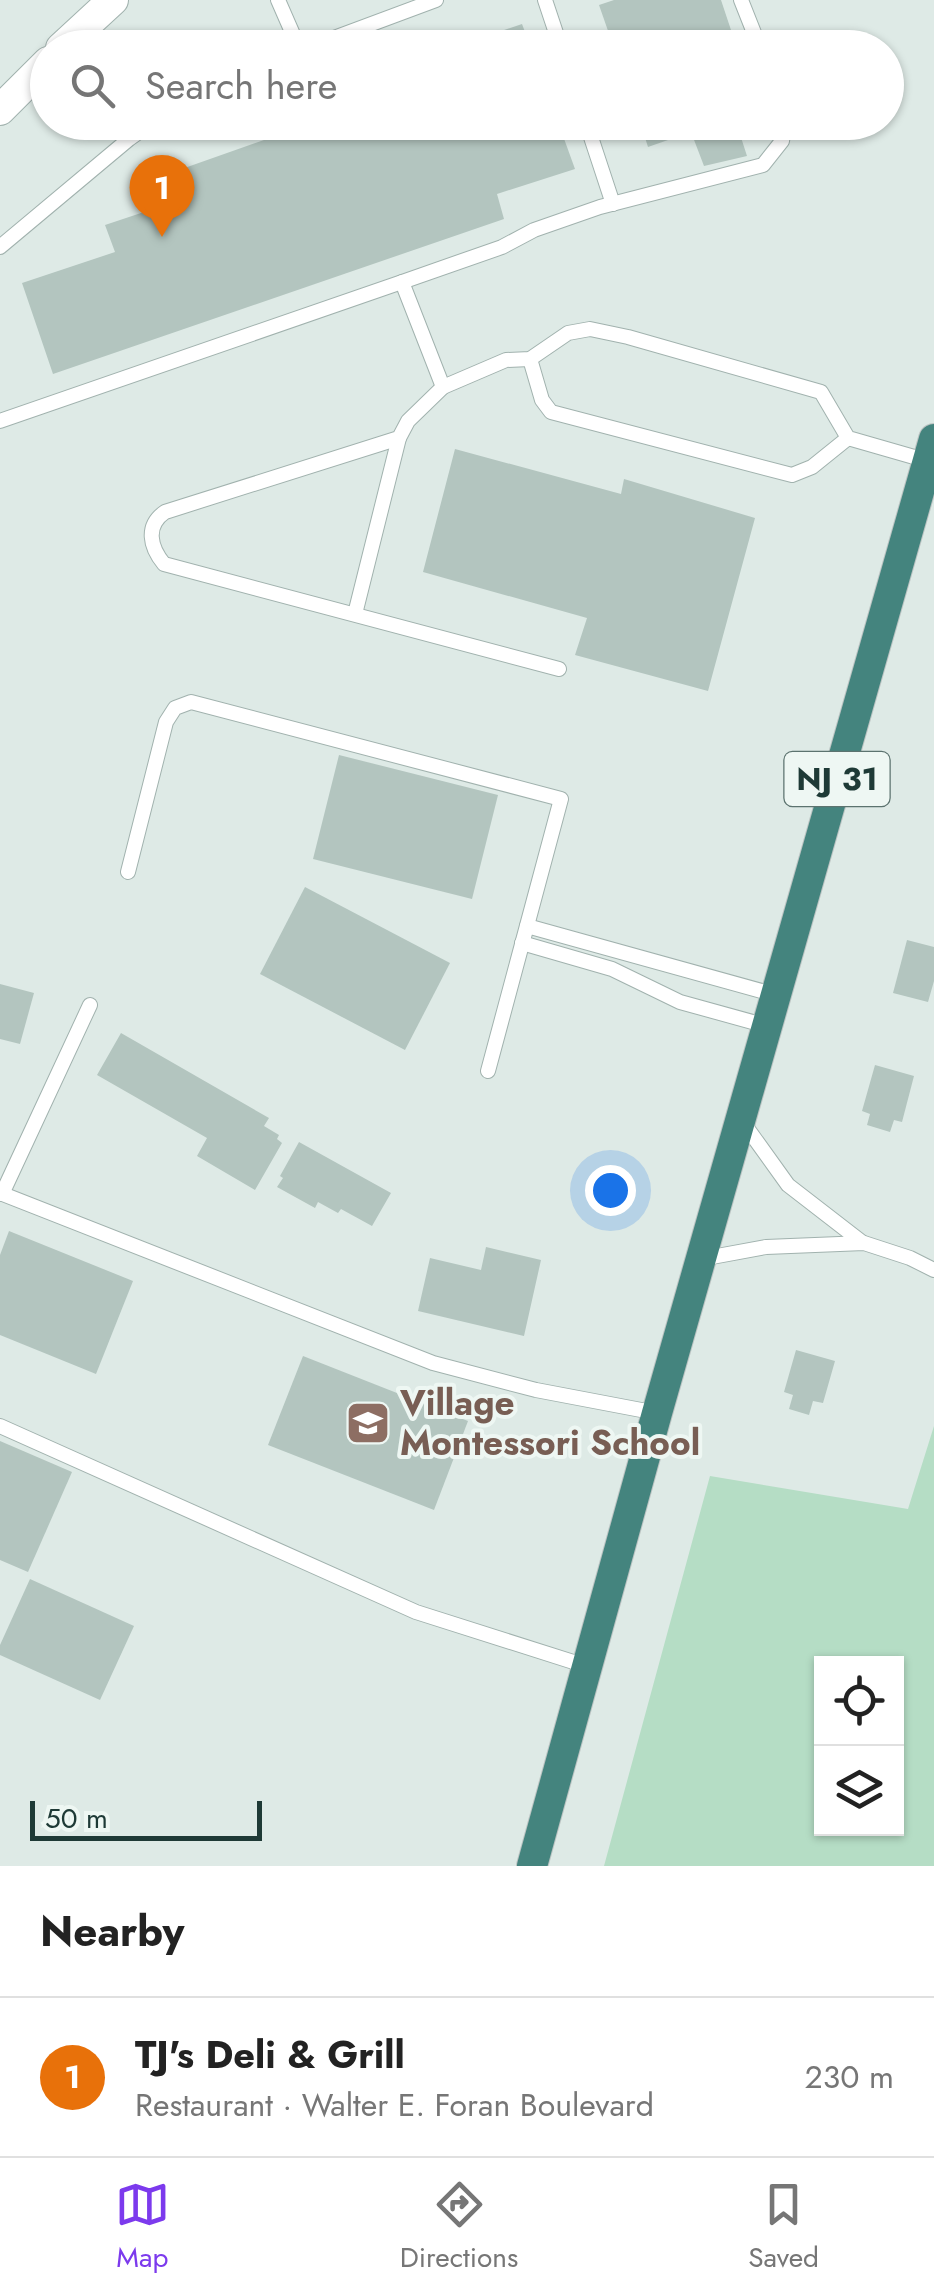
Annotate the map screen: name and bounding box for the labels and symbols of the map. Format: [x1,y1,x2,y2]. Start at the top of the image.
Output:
pin: 1 [130,154,194,237]
road number: NJ 31 [784,752,890,806]
your location [585,1165,636,1216]
place label: Village Montessori School [399,1378,700,1468]
school or university icon: Village Montessori School [345,1400,391,1446]
scale bar [30,1796,262,1840]

